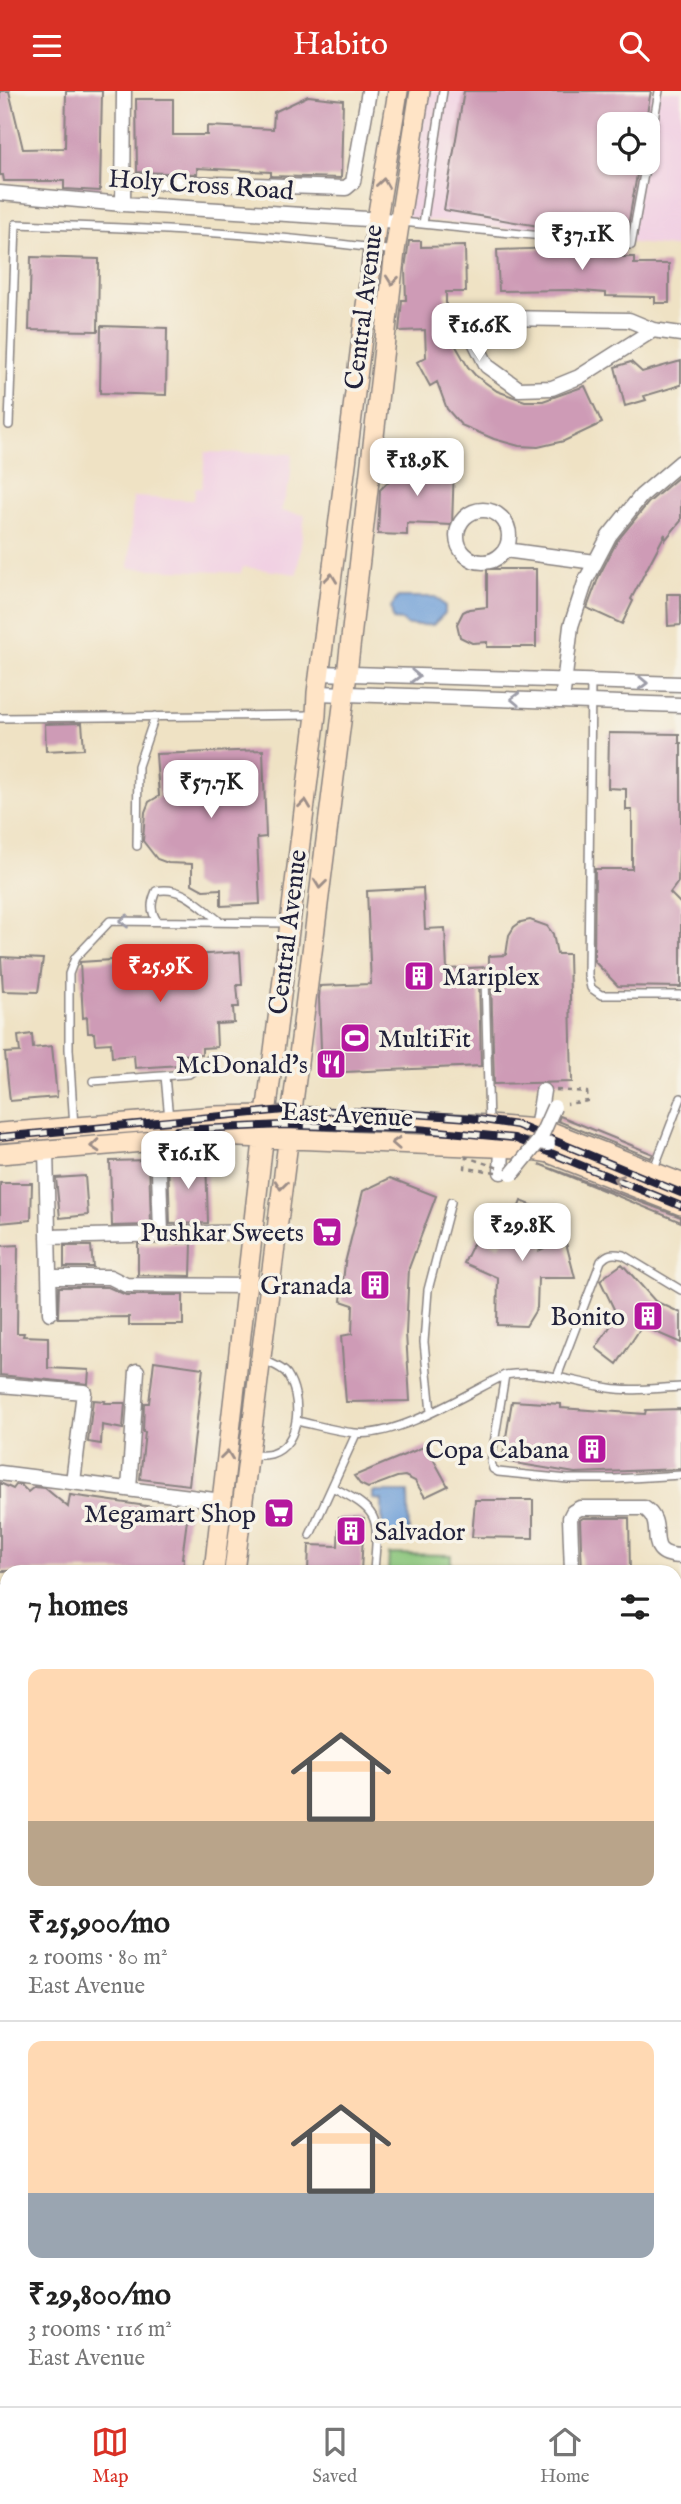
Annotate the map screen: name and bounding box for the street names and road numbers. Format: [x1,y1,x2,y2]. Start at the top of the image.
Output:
street label: Holy Cross Road [107,163,295,208]
street label: Central Avenue [338,223,391,392]
street label: Central Avenue [262,848,315,1017]
street label: East Avenue [280,1096,414,1135]

